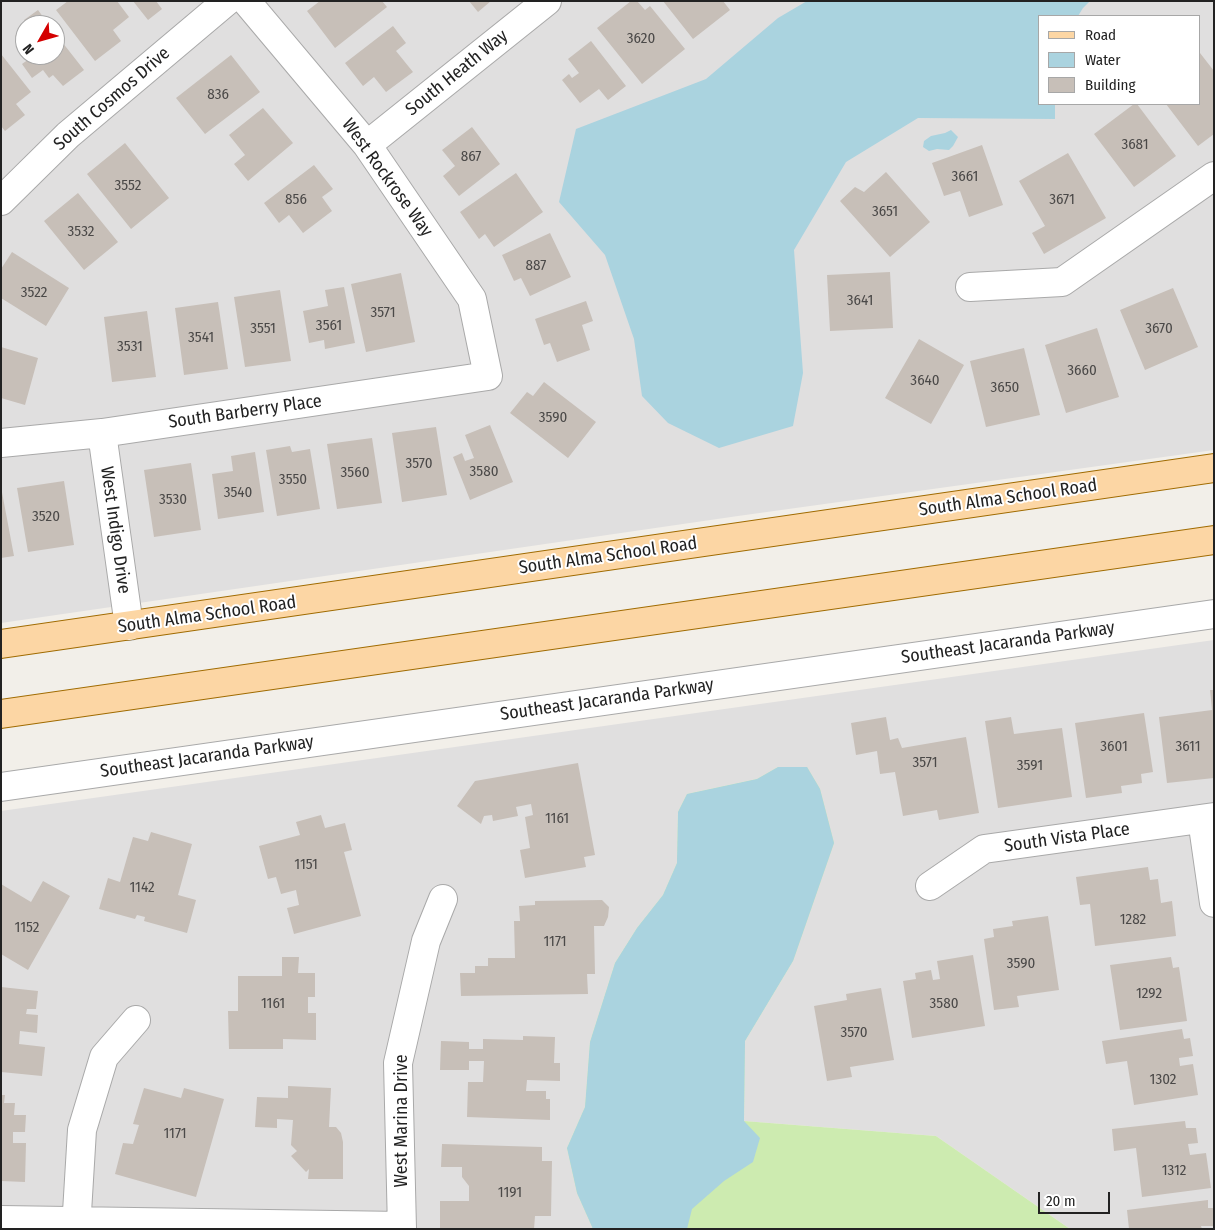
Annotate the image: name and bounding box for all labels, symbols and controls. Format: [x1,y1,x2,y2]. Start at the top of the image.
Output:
north arrow [15,15,65,65]
legend [1038,15,1200,105]
street label: South Heath Way [402,25,512,121]
text: Road [1085,26,1116,44]
house number: 3620 [627,30,655,48]
text: N [19,40,38,57]
street label: South Cosmos Drive [50,43,174,155]
text: Water [1085,51,1120,69]
text: Building [1085,76,1136,94]
house number: 836 [207,86,229,104]
street label: West Rockrose Way [337,115,437,241]
house number: 3681 [1121,136,1149,154]
house number: 867 [461,148,481,166]
house number: 3661 [952,168,978,186]
house number: 3552 [115,177,141,195]
house number: 856 [285,191,307,209]
house number: 3671 [1049,191,1075,209]
house number: 3651 [872,203,898,221]
house number: 3532 [68,223,94,241]
house number: 887 [526,257,546,275]
house number: 3522 [21,284,47,302]
house number: 3641 [847,292,873,310]
house number: 3571 [370,304,396,322]
house number: 3561 [316,317,342,335]
house number: 3551 [250,320,276,338]
house number: 3670 [1145,320,1173,338]
house number: 3541 [188,329,214,347]
house number: 3531 [117,338,143,356]
house number: 3660 [1067,362,1097,380]
house number: 3640 [910,372,940,390]
house number: 3650 [991,379,1019,397]
street label: South Barberry Place [167,391,323,433]
house number: 3590 [539,409,567,427]
house number: 3570 [405,455,433,473]
house number: 3580 [470,463,498,481]
house number: 3560 [341,464,369,482]
street label: West Indigo Drive [95,465,135,595]
house number: 3550 [279,471,307,489]
street label: South Alma School Road [917,475,1099,521]
house number: 3540 [224,484,252,502]
house number: 3530 [159,491,187,509]
house number: 3520 [32,508,60,526]
street label: South Alma School Road [517,533,699,579]
street label: South Alma School Road [116,592,298,638]
street label: Southeast Jacaranda Parkway [900,617,1116,669]
street label: Southeast Jacaranda Parkway [499,674,715,726]
street label: Southeast Jacaranda Parkway [99,731,315,783]
house number: 3601 [1100,738,1128,756]
house number: 3611 [1175,738,1201,756]
house number: 3571 [912,754,938,772]
house number: 3591 [1017,757,1043,775]
house number: 1161 [545,810,569,828]
street label: South Vista Place [1003,818,1131,858]
house number: 1151 [294,856,318,874]
house number: 1142 [129,879,155,897]
house number: 1282 [1120,911,1146,929]
house number: 1152 [15,919,39,937]
house number: 1171 [543,933,567,951]
house number: 3590 [1007,955,1035,973]
house number: 1292 [1136,985,1162,1003]
house number: 1161 [261,995,285,1013]
house number: 3580 [930,995,958,1013]
house number: 3570 [840,1024,868,1042]
street label: West Marina Drive [391,1054,413,1188]
house number: 1302 [1150,1071,1176,1089]
house number: 1171 [163,1125,187,1143]
house number: 1312 [1162,1162,1186,1180]
scale bar [1040,1182,1112,1214]
house number: 1191 [498,1184,522,1202]
text: 20 m [1046,1192,1076,1210]

